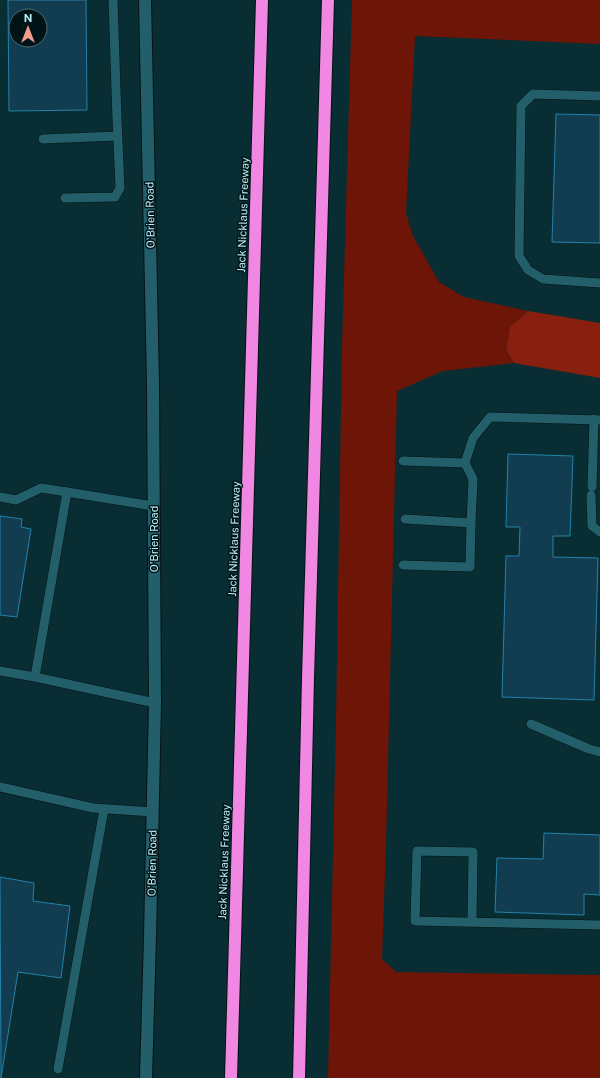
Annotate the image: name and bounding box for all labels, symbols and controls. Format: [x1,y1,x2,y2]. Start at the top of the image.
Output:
north arrow [8,8,48,48]
text: N [24,12,32,24]
street label: Jack Nicklaus Freeway [235,157,251,273]
street label: O'Brien Road [143,182,157,248]
street label: Jack Nicklaus Freeway [226,481,242,597]
street label: O'Brien Road [148,506,160,572]
street label: Jack Nicklaus Freeway [216,804,232,920]
street label: O'Brien Road [145,830,159,896]

